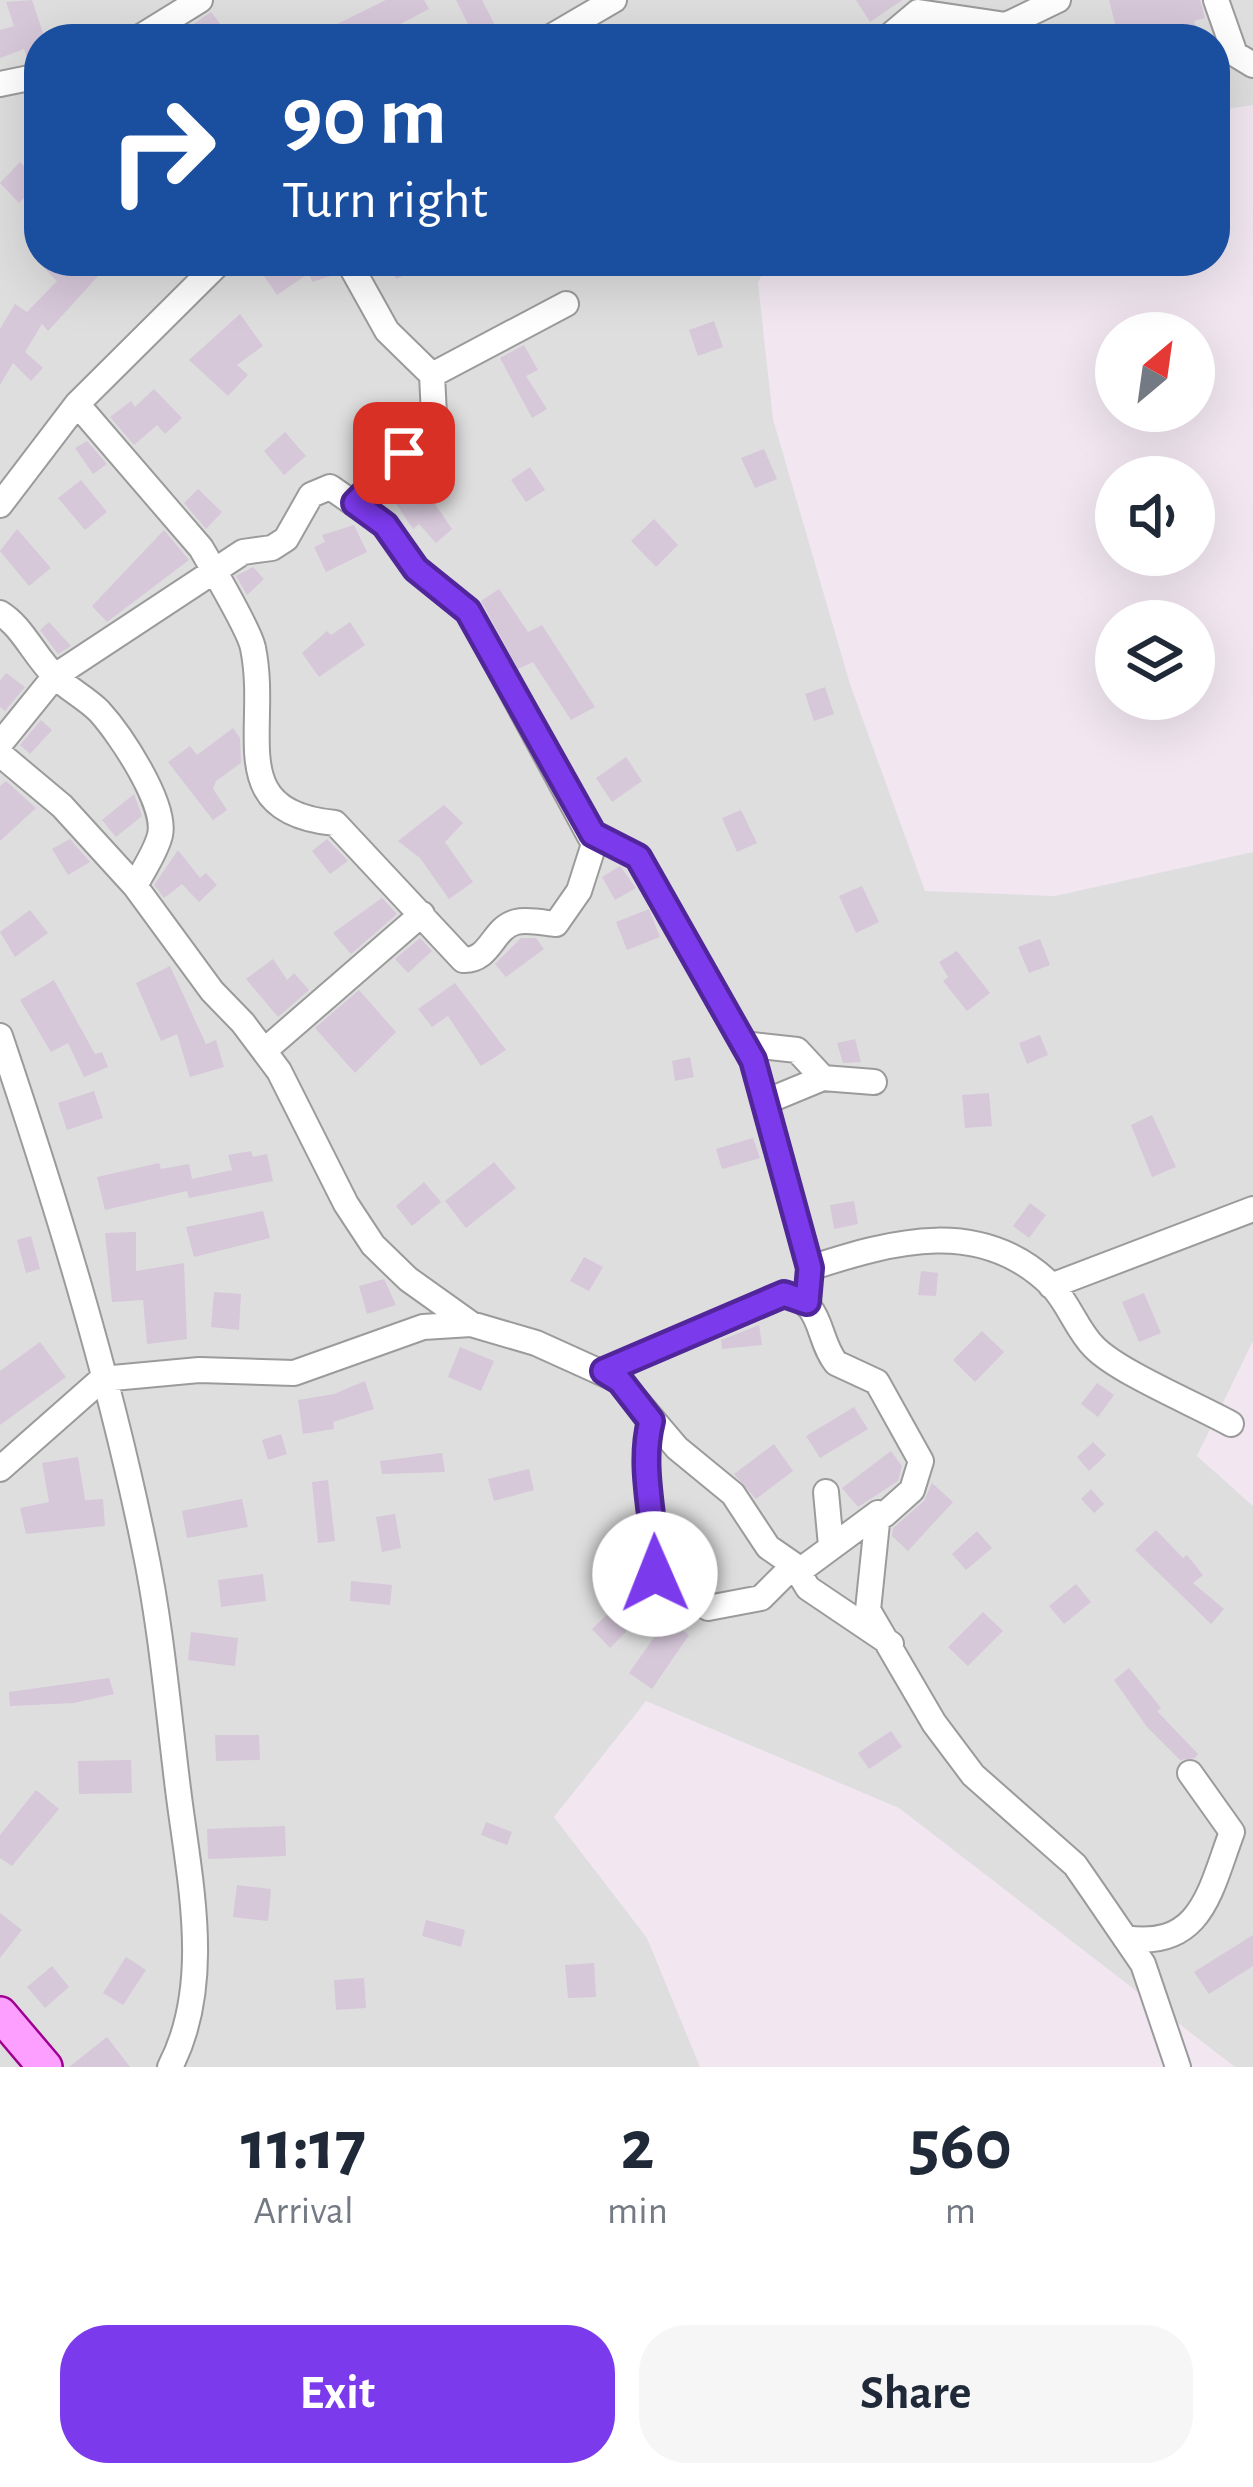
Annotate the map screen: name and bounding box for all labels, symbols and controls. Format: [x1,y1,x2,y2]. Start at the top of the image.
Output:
icon: right [84,72,240,228]
text: 90 m [282,76,447,160]
text: Turn right [282,174,488,228]
north arrow [1095,312,1215,432]
map controls [1095,312,1215,720]
pin [353,402,455,504]
icon: arrive [371,420,437,486]
button: sound [1095,456,1215,576]
button: layers [1095,600,1215,720]
position arrow [592,1511,718,1637]
text: 11:17 [241,2110,366,2182]
text: 2 [621,2110,654,2182]
text: 560 [909,2110,1012,2182]
text: Arrival [253,2192,354,2231]
text: min [607,2192,668,2231]
text: m [945,2192,976,2231]
button: Exit [60,2325,615,2463]
button: Share [639,2325,1193,2463]

